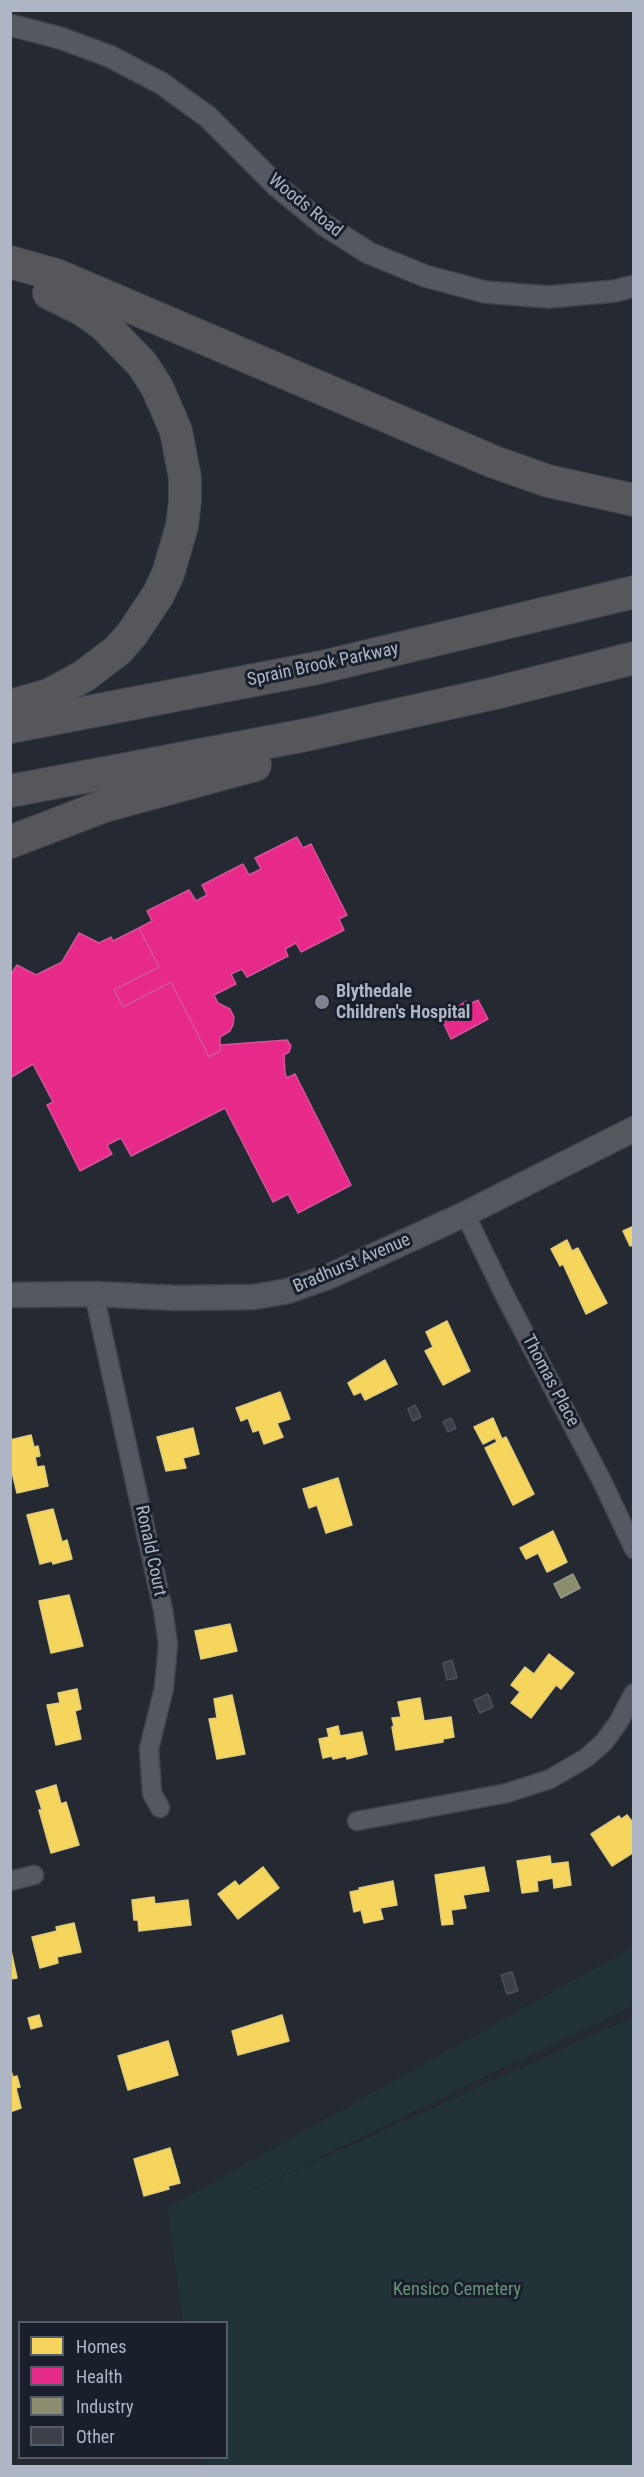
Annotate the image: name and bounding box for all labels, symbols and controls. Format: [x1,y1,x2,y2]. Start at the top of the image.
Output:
street label: Woods Road [264,170,346,242]
street label: Sprain Brook Parkway [245,638,401,692]
place label: Blythedale Children's Hospital [336,981,470,1024]
marker: Blythedale Children's Hospital [313,993,331,1011]
street label: Bradhurst Avenue [290,1230,414,1298]
street label: Thomas Place [517,1331,583,1431]
street label: Ronald Court [130,1504,170,1598]
park label: Kensico Cemetery [393,2279,521,2301]
legend [18,2321,228,2459]
text: Homes [76,2336,126,2357]
text: Health [76,2366,122,2387]
text: Industry [76,2396,134,2417]
text: Other [76,2426,115,2447]

